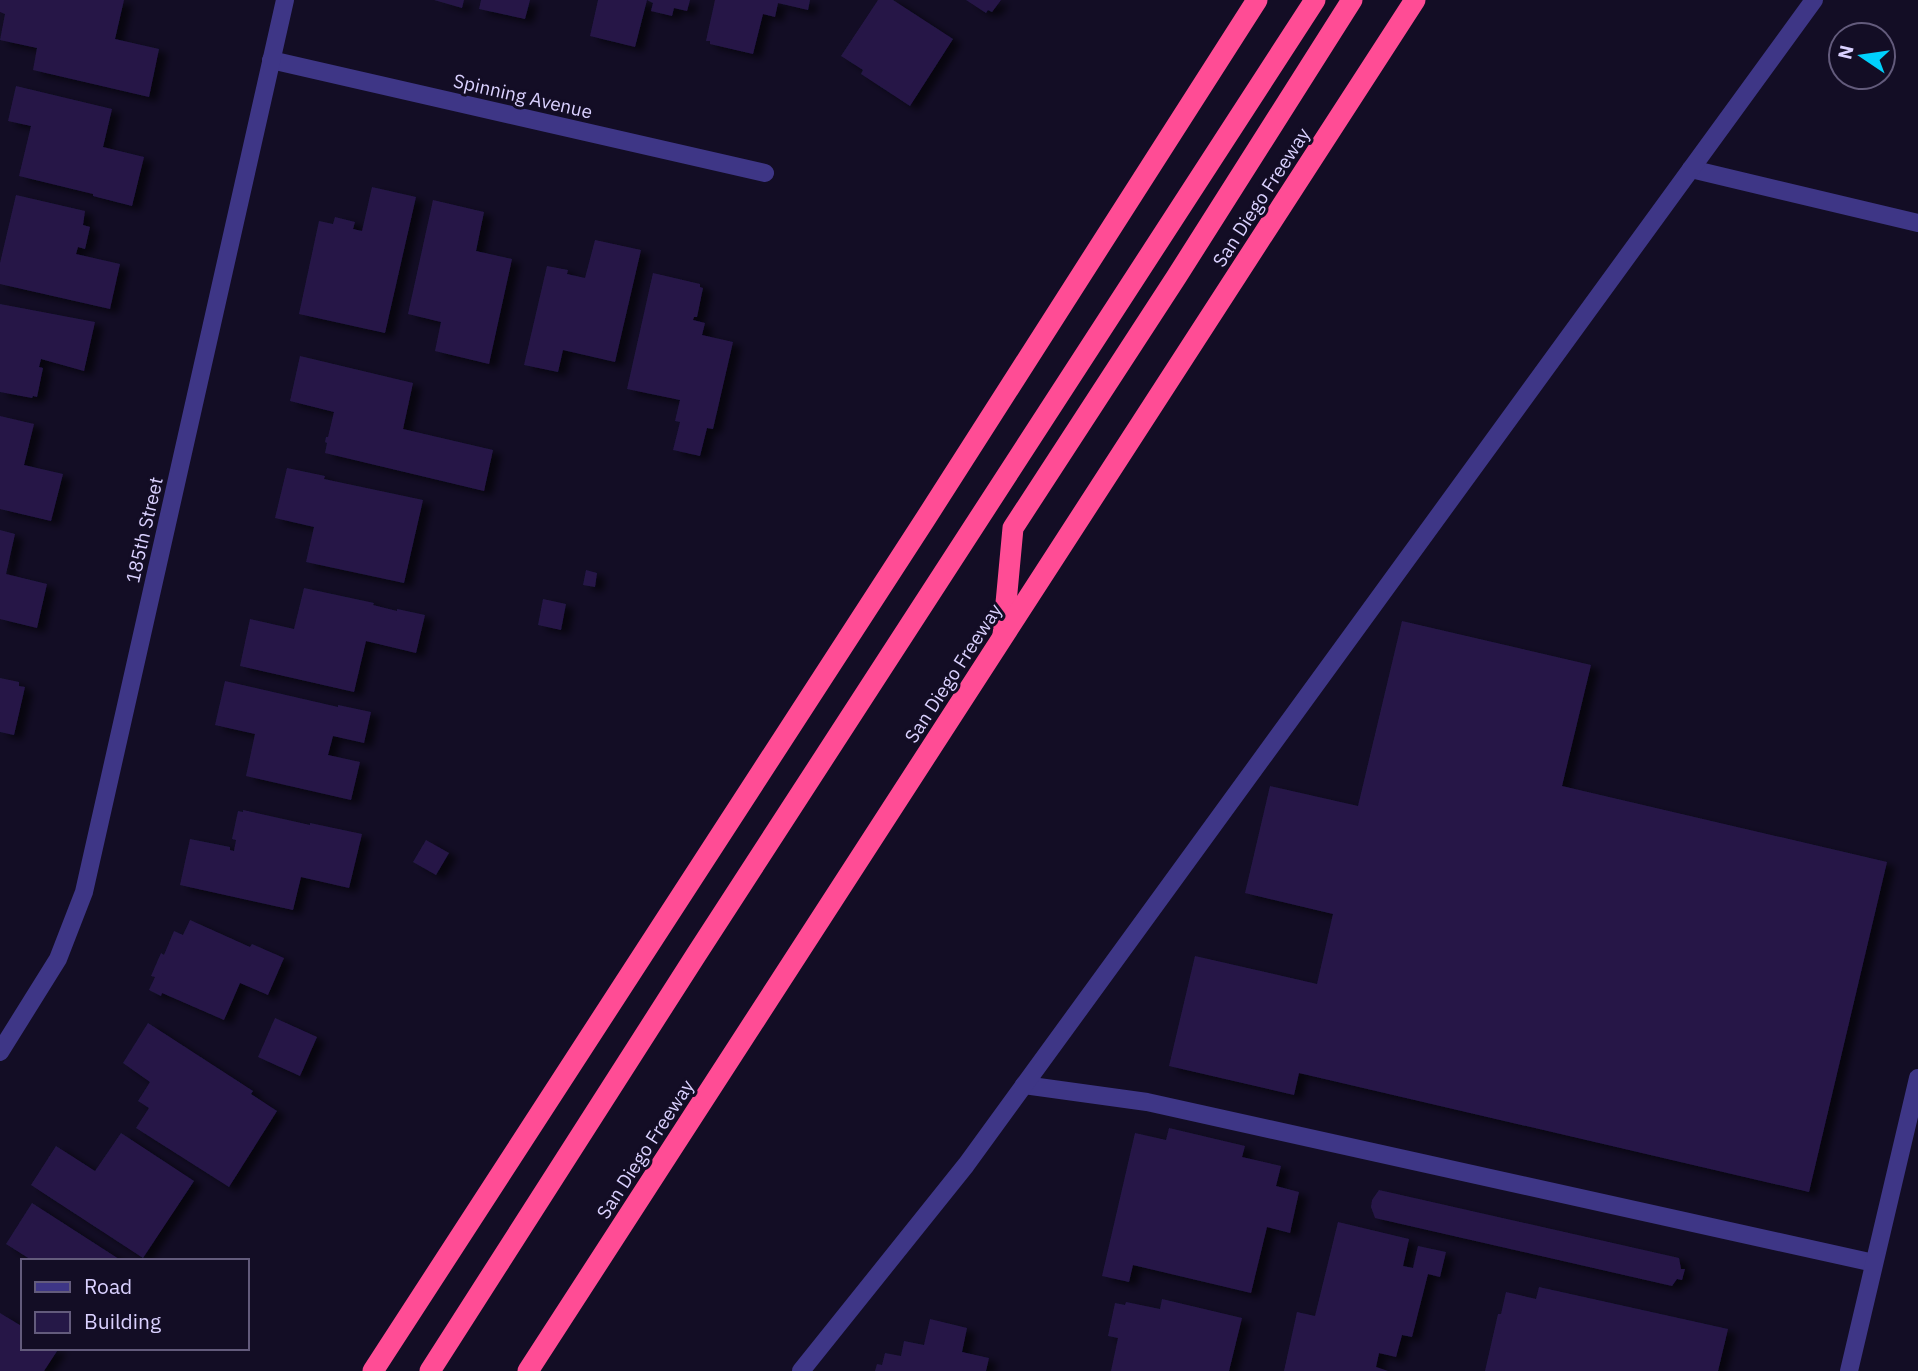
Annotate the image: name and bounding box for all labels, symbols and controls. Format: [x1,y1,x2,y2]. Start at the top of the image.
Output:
north arrow [1827,21,1897,91]
text: N [1832,43,1859,62]
street label: Spinning Avenue [451,68,595,124]
street label: San Diego Freeway [1207,122,1315,271]
street label: 185th Street [120,475,168,585]
street label: San Diego Freeway [899,598,1007,747]
street label: San Diego Freeway [591,1074,699,1223]
legend [21,1259,248,1350]
text: Road [84,1272,132,1300]
text: Building [84,1307,161,1335]

